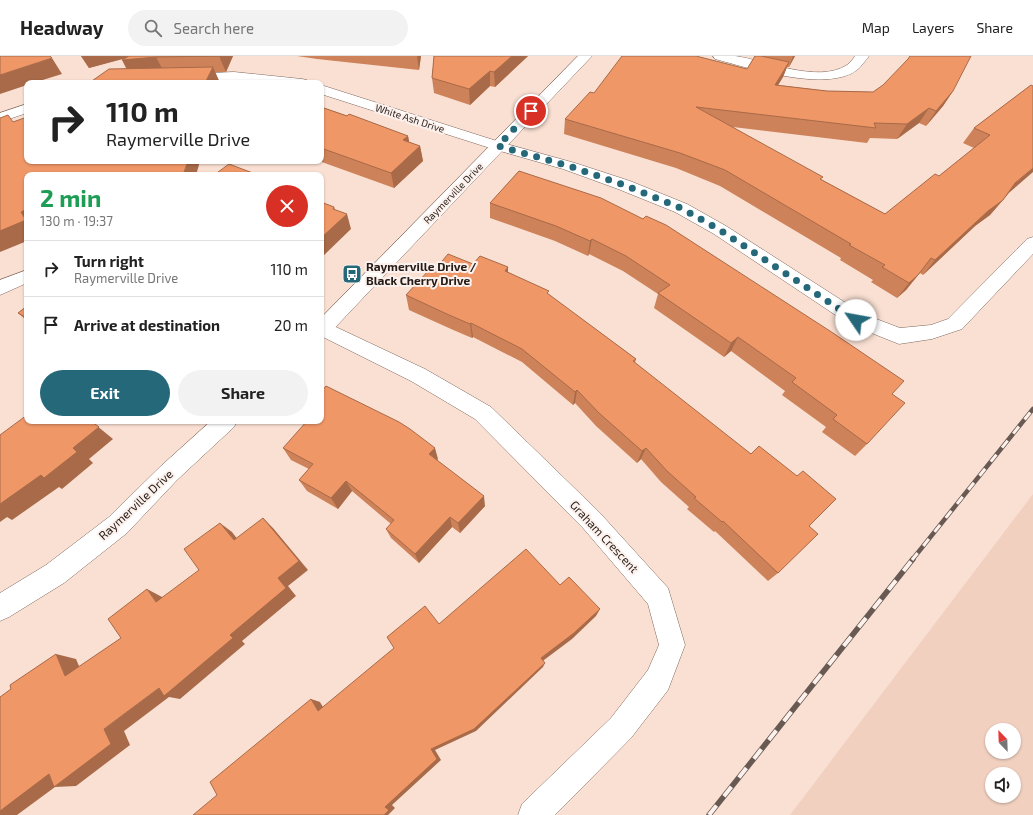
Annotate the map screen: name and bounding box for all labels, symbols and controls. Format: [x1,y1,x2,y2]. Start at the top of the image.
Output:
search box [128,10,408,46]
text: Headway [20,16,104,39]
icon: search [142,17,164,39]
text: Search here [174,19,254,37]
text: Map [862,19,890,36]
text: Layers [912,19,954,36]
text: Share [976,19,1013,36]
text: 110 m [106,94,179,128]
pin [514,94,548,128]
icon: right [40,96,92,148]
icon: arrive [520,100,542,122]
street label: White Ash Drive [374,101,446,135]
text: Raymerville Drive [106,128,250,150]
street label: Raymerville Drive [421,160,485,226]
text: 2 min [40,183,101,212]
button: close [266,185,308,227]
text: 130 m · 19:37 [40,213,113,229]
text: Turn right [74,252,144,270]
icon: right [40,258,62,280]
place label: Raymerville Drive / Black Cherry Drive [366,259,477,288]
text: 110 m [271,260,308,278]
bus stop icon: Raymerville Drive / Black Cherry Drive [341,263,363,285]
text: Raymerville Drive [74,270,178,286]
position arrow [835,299,877,341]
icon: arrive [40,314,62,336]
text: Arrive at destination [74,316,220,334]
text: 20 m [274,316,308,334]
button: Exit [40,370,170,416]
button: Share [178,370,308,416]
street label: Raymerville Drive [95,466,175,542]
street label: Graham Crescent [568,497,642,576]
north arrow [985,723,1021,759]
map controls [985,723,1021,803]
button: sound [985,767,1021,803]

